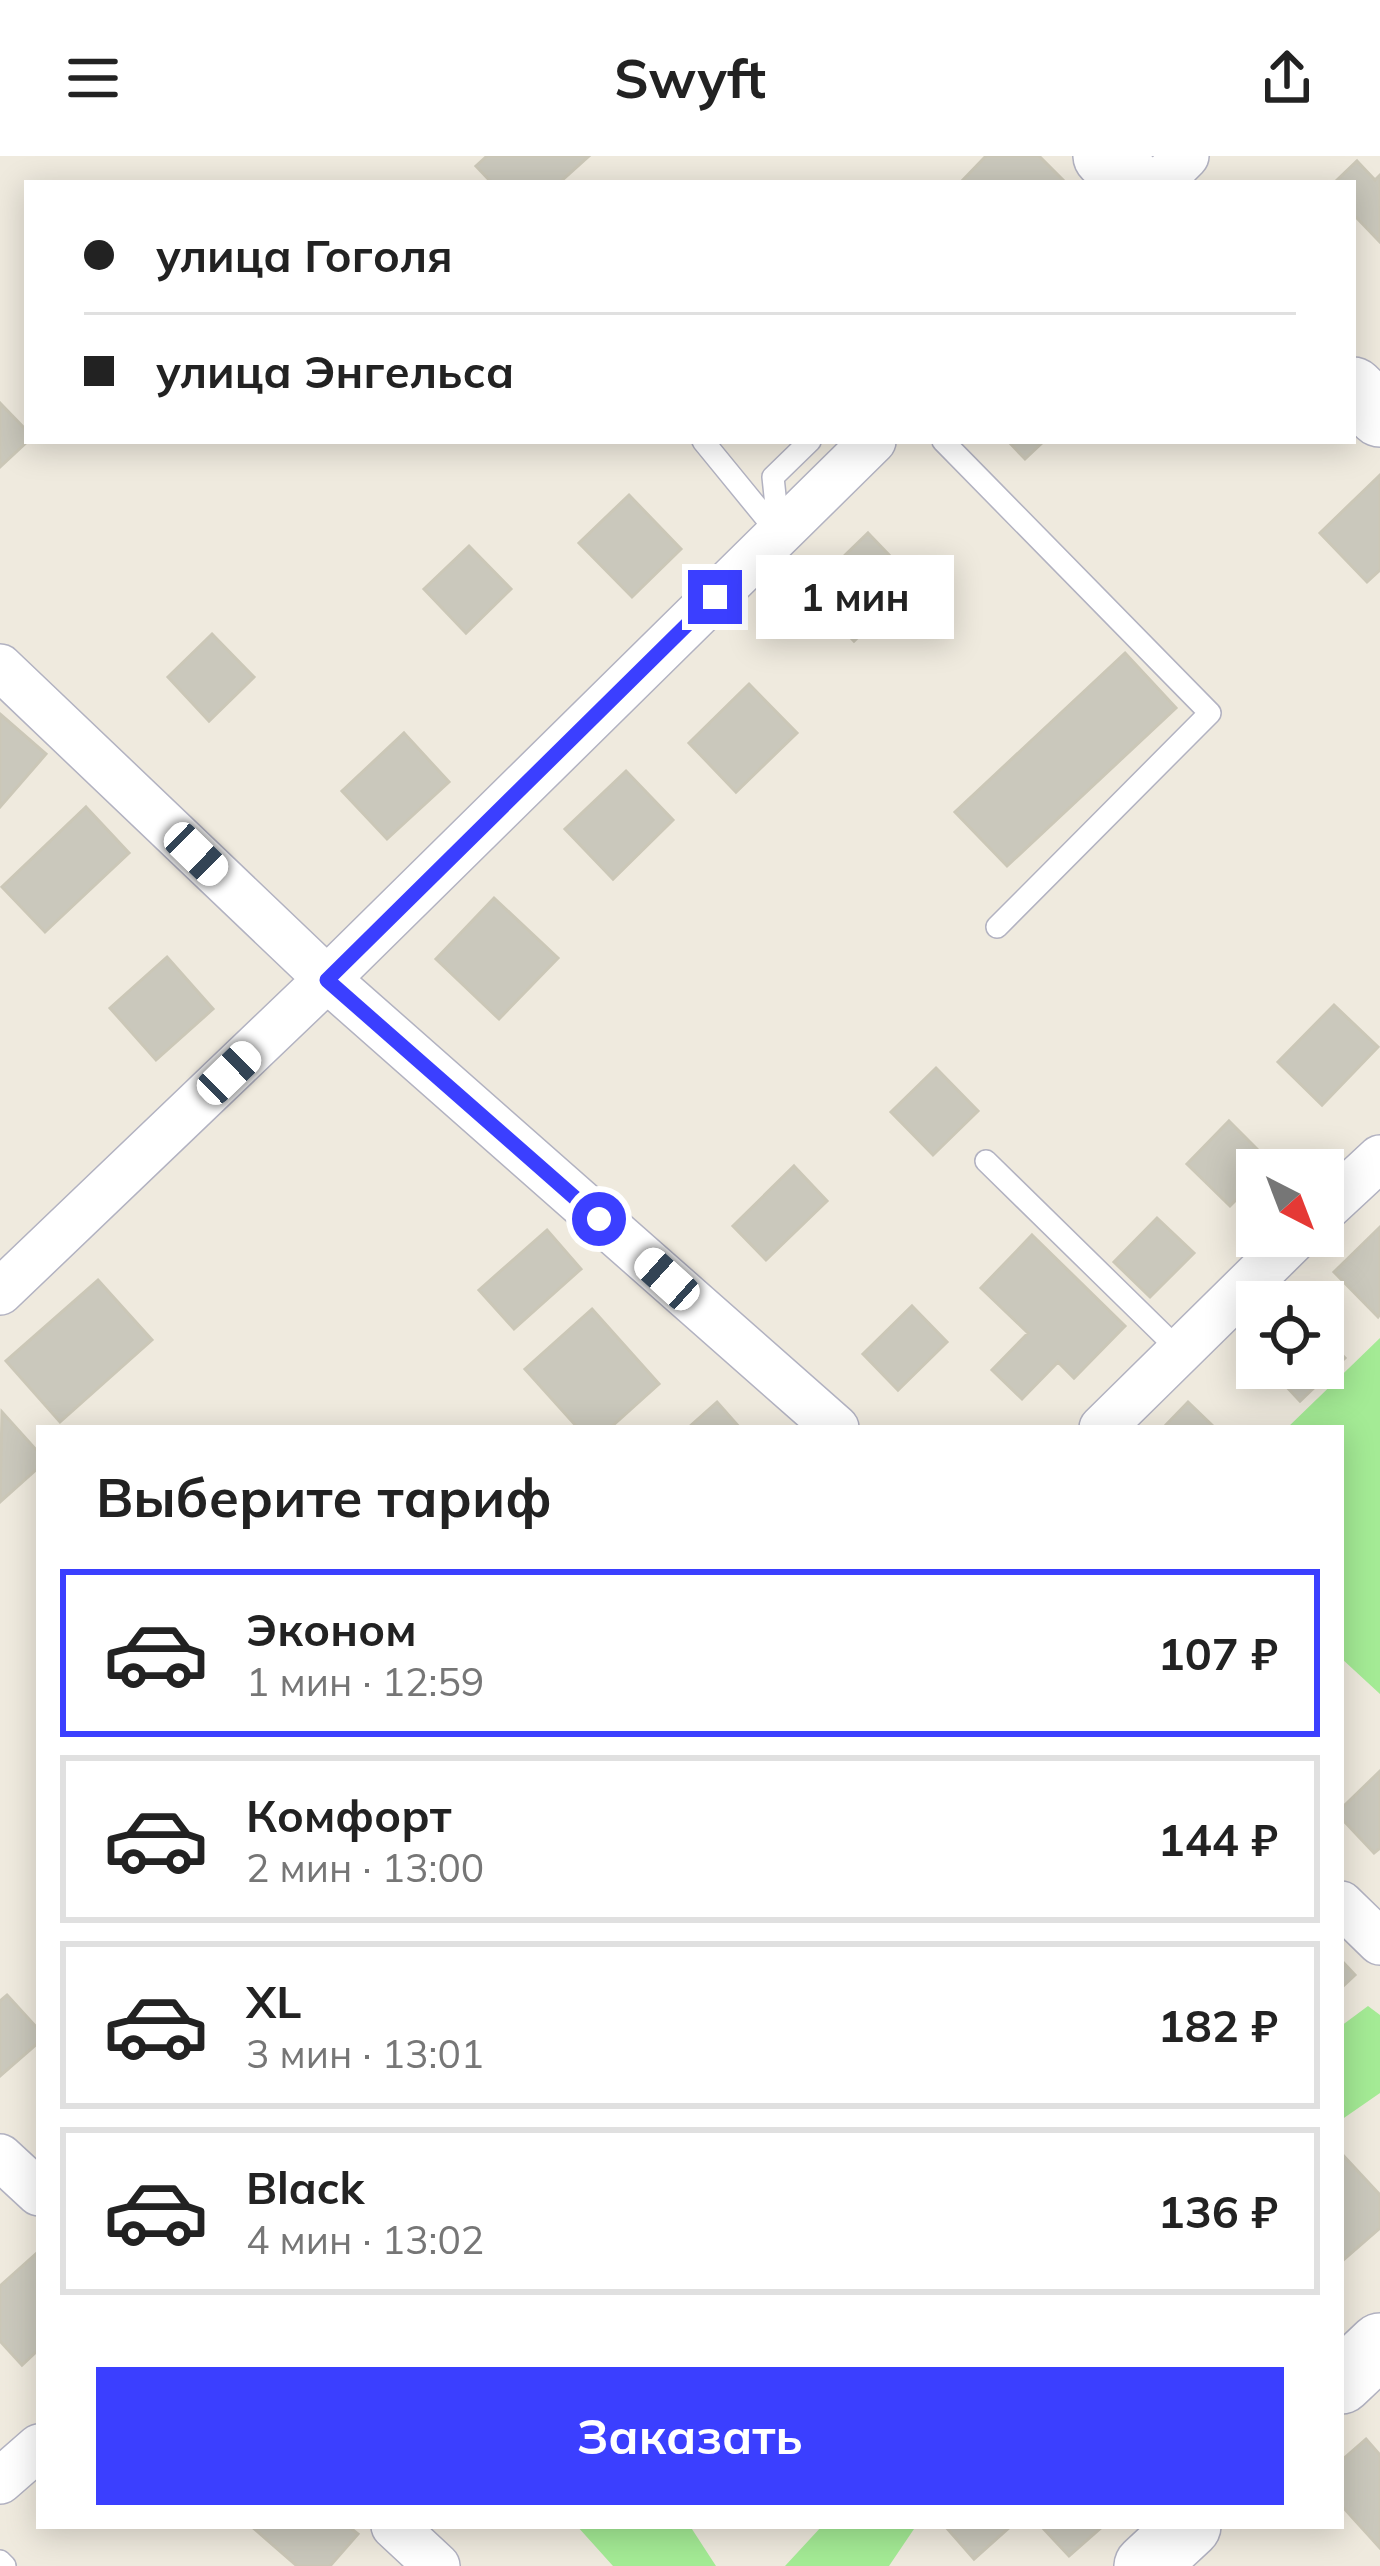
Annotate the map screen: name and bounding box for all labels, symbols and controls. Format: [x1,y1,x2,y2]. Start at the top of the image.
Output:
text: Swyft [614,44,766,112]
icon: menu [60,45,126,111]
icon: share [1254,45,1320,111]
text: улица Гоголя [156,227,453,283]
text: улица Энгельса [156,343,514,399]
callout: 1 мин [757,555,955,639]
route end [688,570,742,624]
text: 1 мин [800,572,910,621]
car [158,816,234,892]
car [191,1035,267,1111]
north arrow [1236,1149,1344,1257]
map controls [1236,1149,1344,1389]
route start [572,1192,626,1246]
car [628,1242,706,1316]
button: locate [1236,1281,1344,1389]
text: Выберите тариф [96,1463,552,1531]
icon: car [102,1599,210,1707]
text: Эконом [246,1601,417,1657]
text: 107 ₽ [1158,1625,1278,1681]
text: 1 мин · 12:59 [246,1657,484,1706]
icon: car [102,1785,210,1893]
text: Комфорт [246,1787,452,1843]
text: 144 ₽ [1158,1811,1278,1867]
text: 2 мин · 13:00 [246,1843,484,1892]
icon: car [102,1971,210,2079]
text: XL [246,1973,301,2029]
text: 182 ₽ [1158,1997,1278,2053]
text: 3 мин · 13:01 [246,2029,484,2078]
icon: car [102,2157,210,2265]
text: Black [246,2159,364,2215]
text: 136 ₽ [1158,2183,1278,2239]
text: 4 мин · 13:02 [246,2215,484,2264]
button: Заказать [96,2367,1284,2505]

